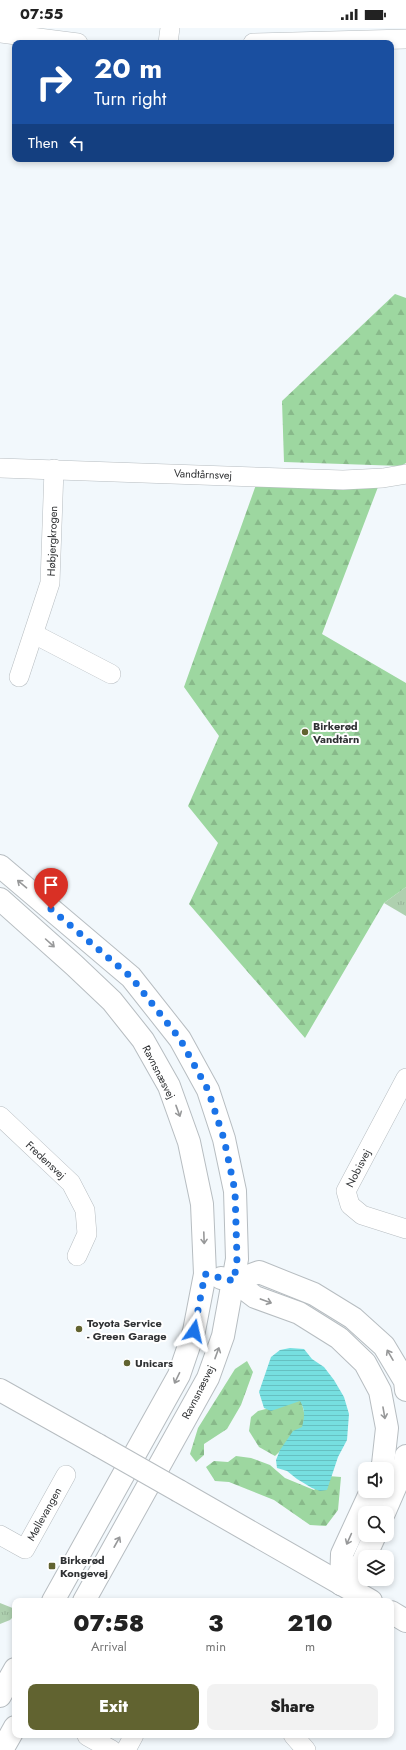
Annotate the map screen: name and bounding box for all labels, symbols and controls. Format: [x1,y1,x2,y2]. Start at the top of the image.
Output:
text: 07:55 [20,3,63,25]
text: 20 m [94,48,162,89]
icon: right [28,56,80,108]
text: Turn right [94,86,166,112]
text: Then [28,132,58,154]
icon: left [66,132,88,154]
street label: Vandtårnsvej [173,465,233,483]
street label: Høbjergkrogen [43,505,61,577]
place label: Birkerød Vandtårn [312,718,359,747]
marker: Birkerød Vandtårn [300,727,310,737]
pin [34,868,68,909]
icon: arrive [40,874,62,896]
one-way arrow [16,880,27,889]
one-way arrow [45,939,55,948]
street label: Ravnsnæsvej [139,1042,179,1102]
one-way arrow [175,1105,182,1118]
street label: Fredensvej [22,1137,70,1183]
street label: Nobisvej [342,1146,374,1190]
one-way arrow [200,1231,207,1244]
one-way arrow [260,1298,272,1306]
position arrow [173,1310,215,1352]
place label: Toyota Service - Green Garage [87,1315,167,1344]
marker: Toyota Service - Green Garage [74,1324,84,1334]
one-way arrow [213,1348,221,1360]
one-way arrow [385,1349,393,1361]
place label: Unicars [135,1355,173,1371]
marker: Unicars [122,1358,132,1368]
street label: Ravnsnæsvej [178,1362,218,1422]
one-way arrow [173,1372,180,1384]
one-way arrow [380,1406,388,1419]
map controls [358,1462,394,1586]
button: sound [358,1462,394,1498]
street label: Møllevangen [23,1484,65,1544]
button: search [358,1506,394,1542]
one-way arrow [345,1533,352,1545]
one-way arrow [113,1536,121,1548]
button: layers [358,1550,394,1586]
place label: Birkerød Kongevej [60,1552,108,1581]
marker: Birkerød Kongevej [47,1561,57,1571]
text: 07:58 [73,1605,144,1640]
text: 3 [208,1605,224,1640]
text: 210 [287,1605,333,1640]
text: Arrival [91,1637,127,1656]
text: min [206,1637,226,1656]
text: m [305,1637,315,1656]
button: Exit [28,1684,199,1730]
button: Share [207,1684,378,1730]

